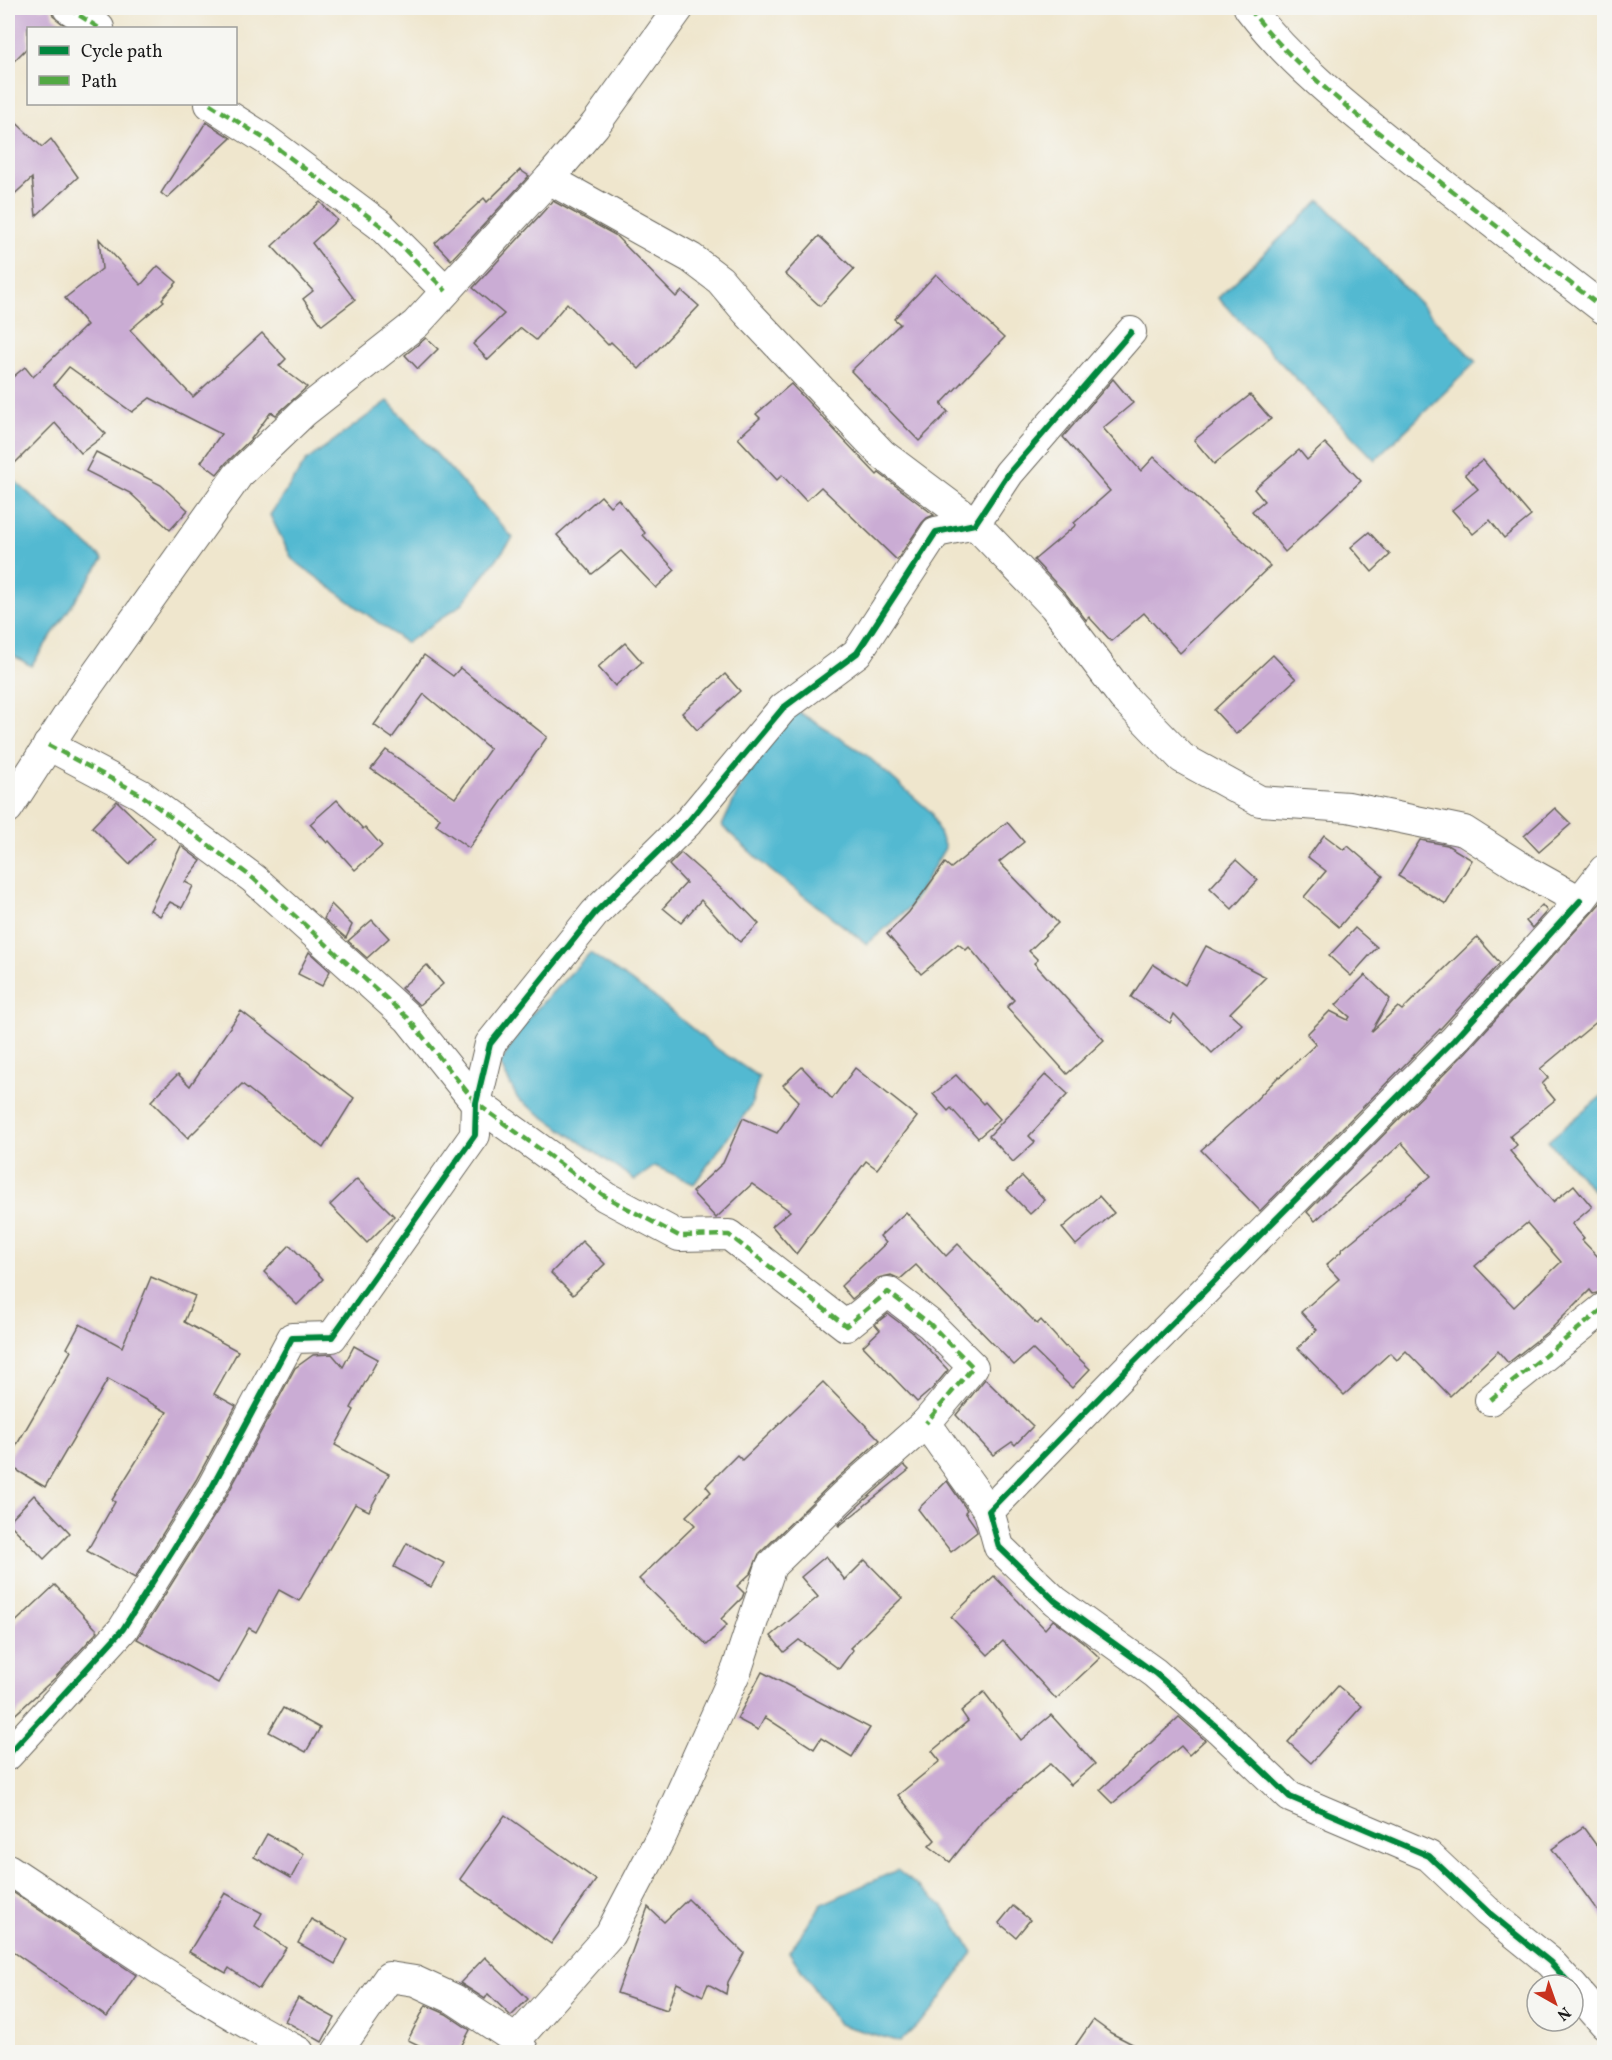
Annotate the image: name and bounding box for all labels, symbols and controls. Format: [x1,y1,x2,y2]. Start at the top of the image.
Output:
legend [27,27,237,105]
text: Cycle path [81,40,163,65]
text: Path [81,70,117,95]
north arrow [1525,1973,1585,2033]
text: N [1552,2001,1575,2025]

